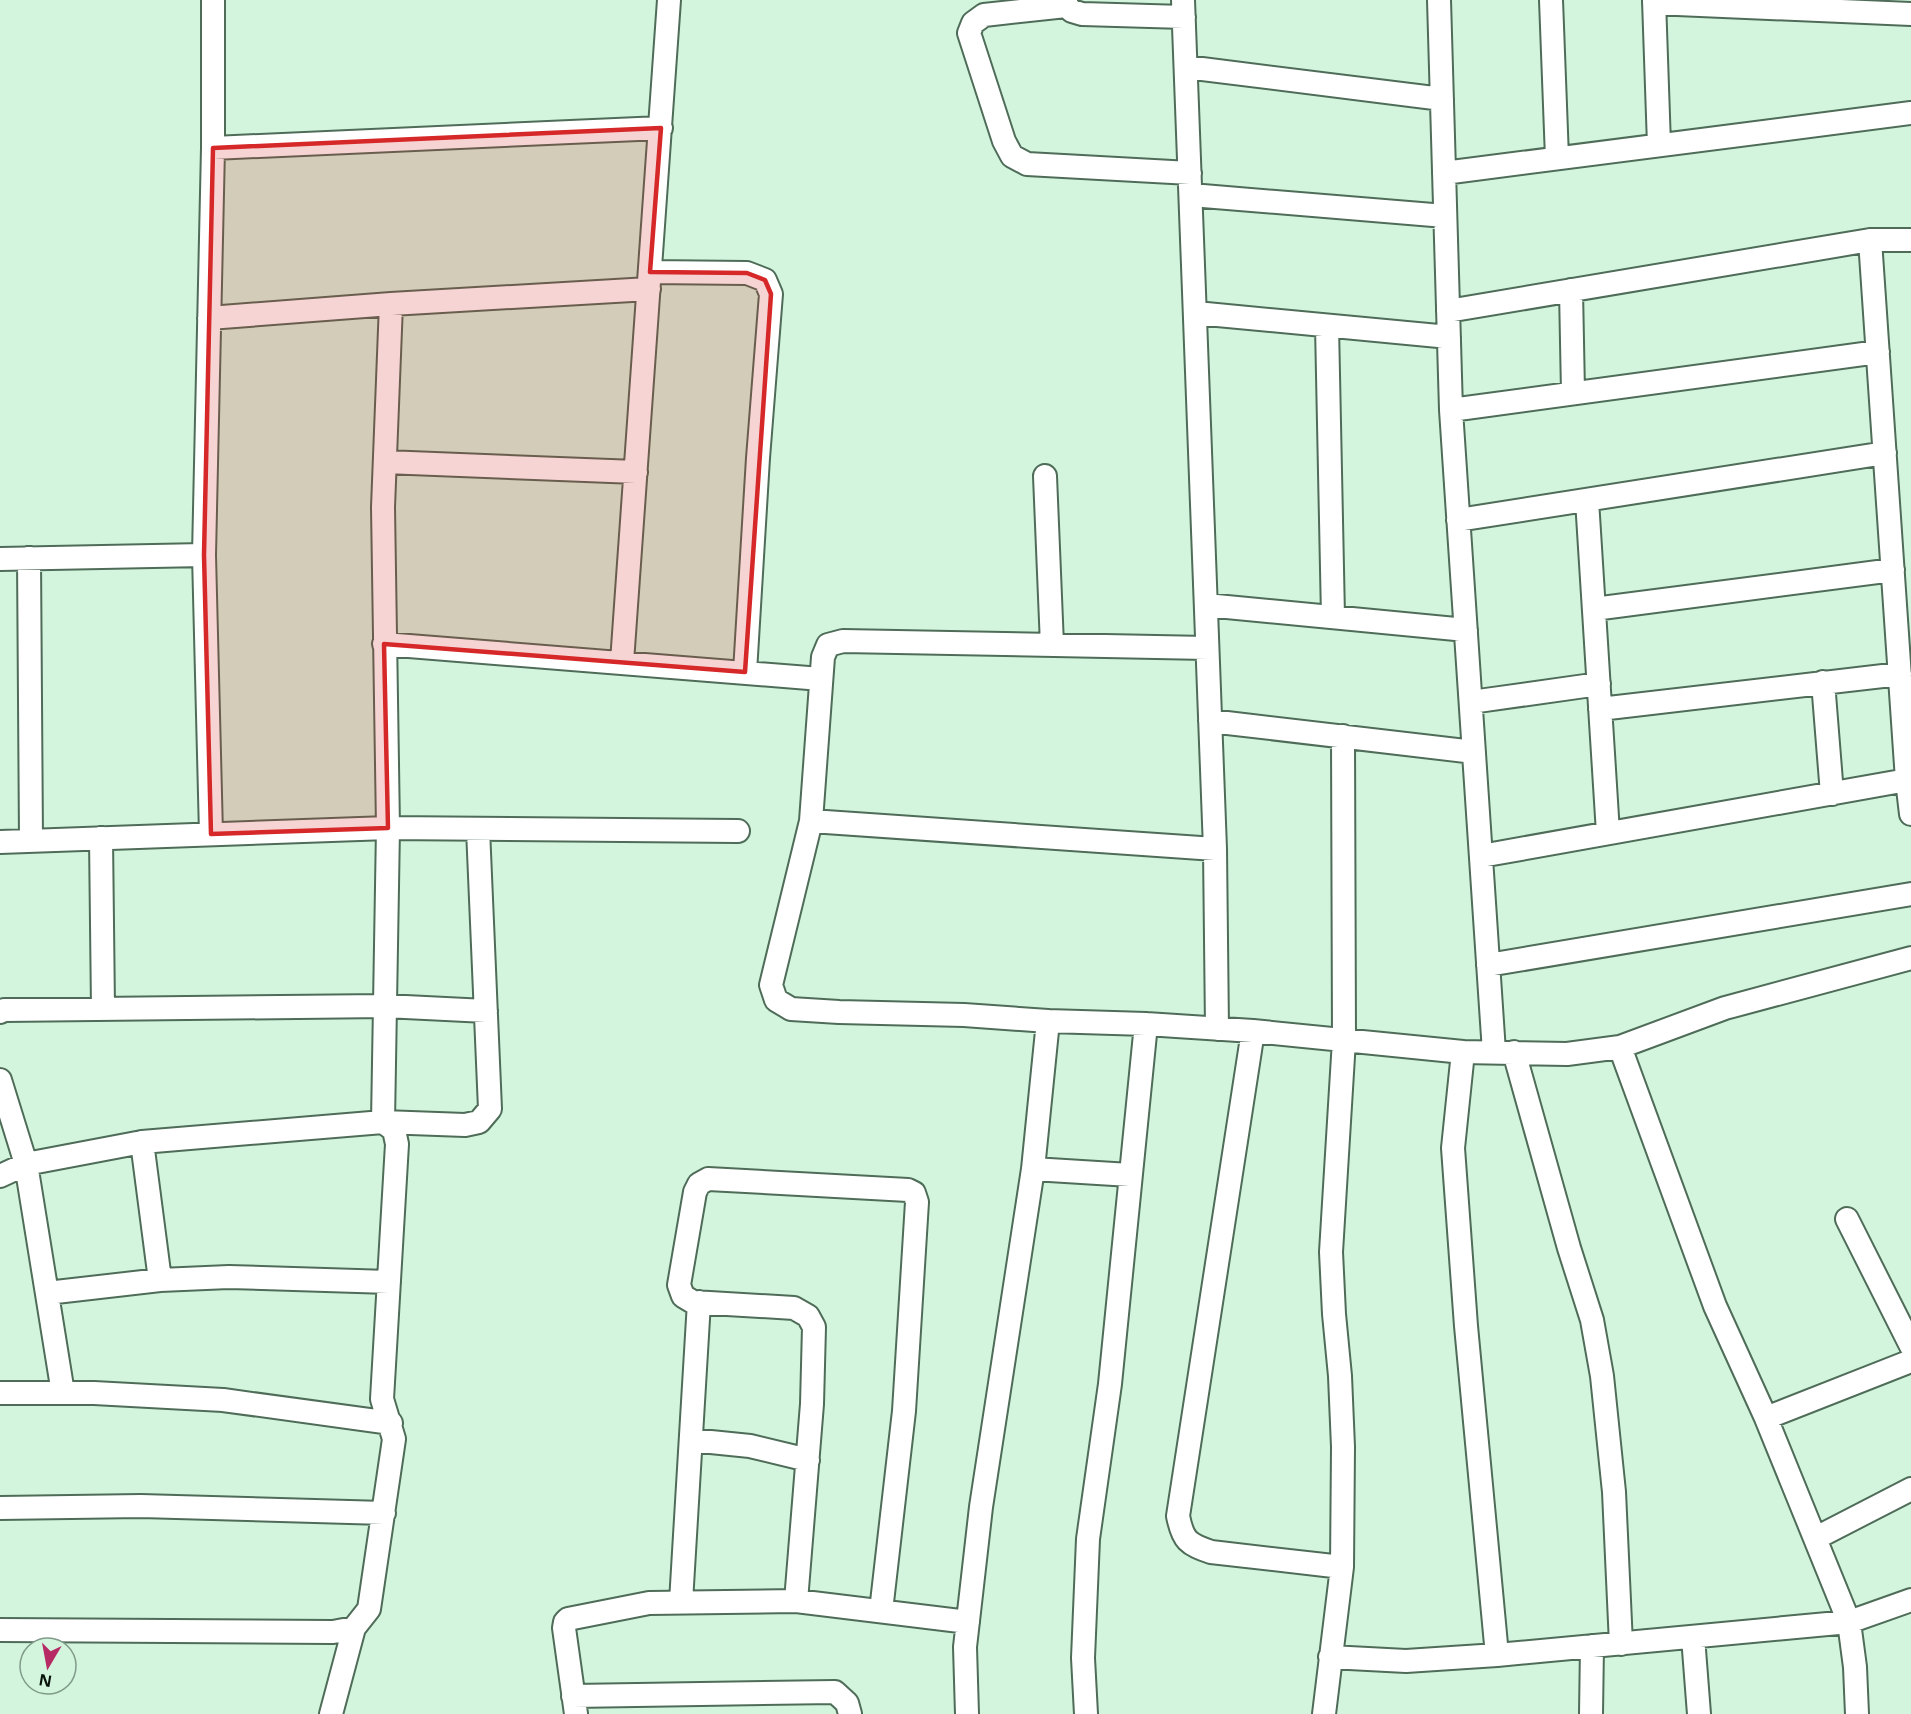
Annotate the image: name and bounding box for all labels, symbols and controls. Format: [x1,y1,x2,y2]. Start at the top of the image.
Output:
north arrow [18,1636,78,1696]
text: N [37,1669,54,1693]

